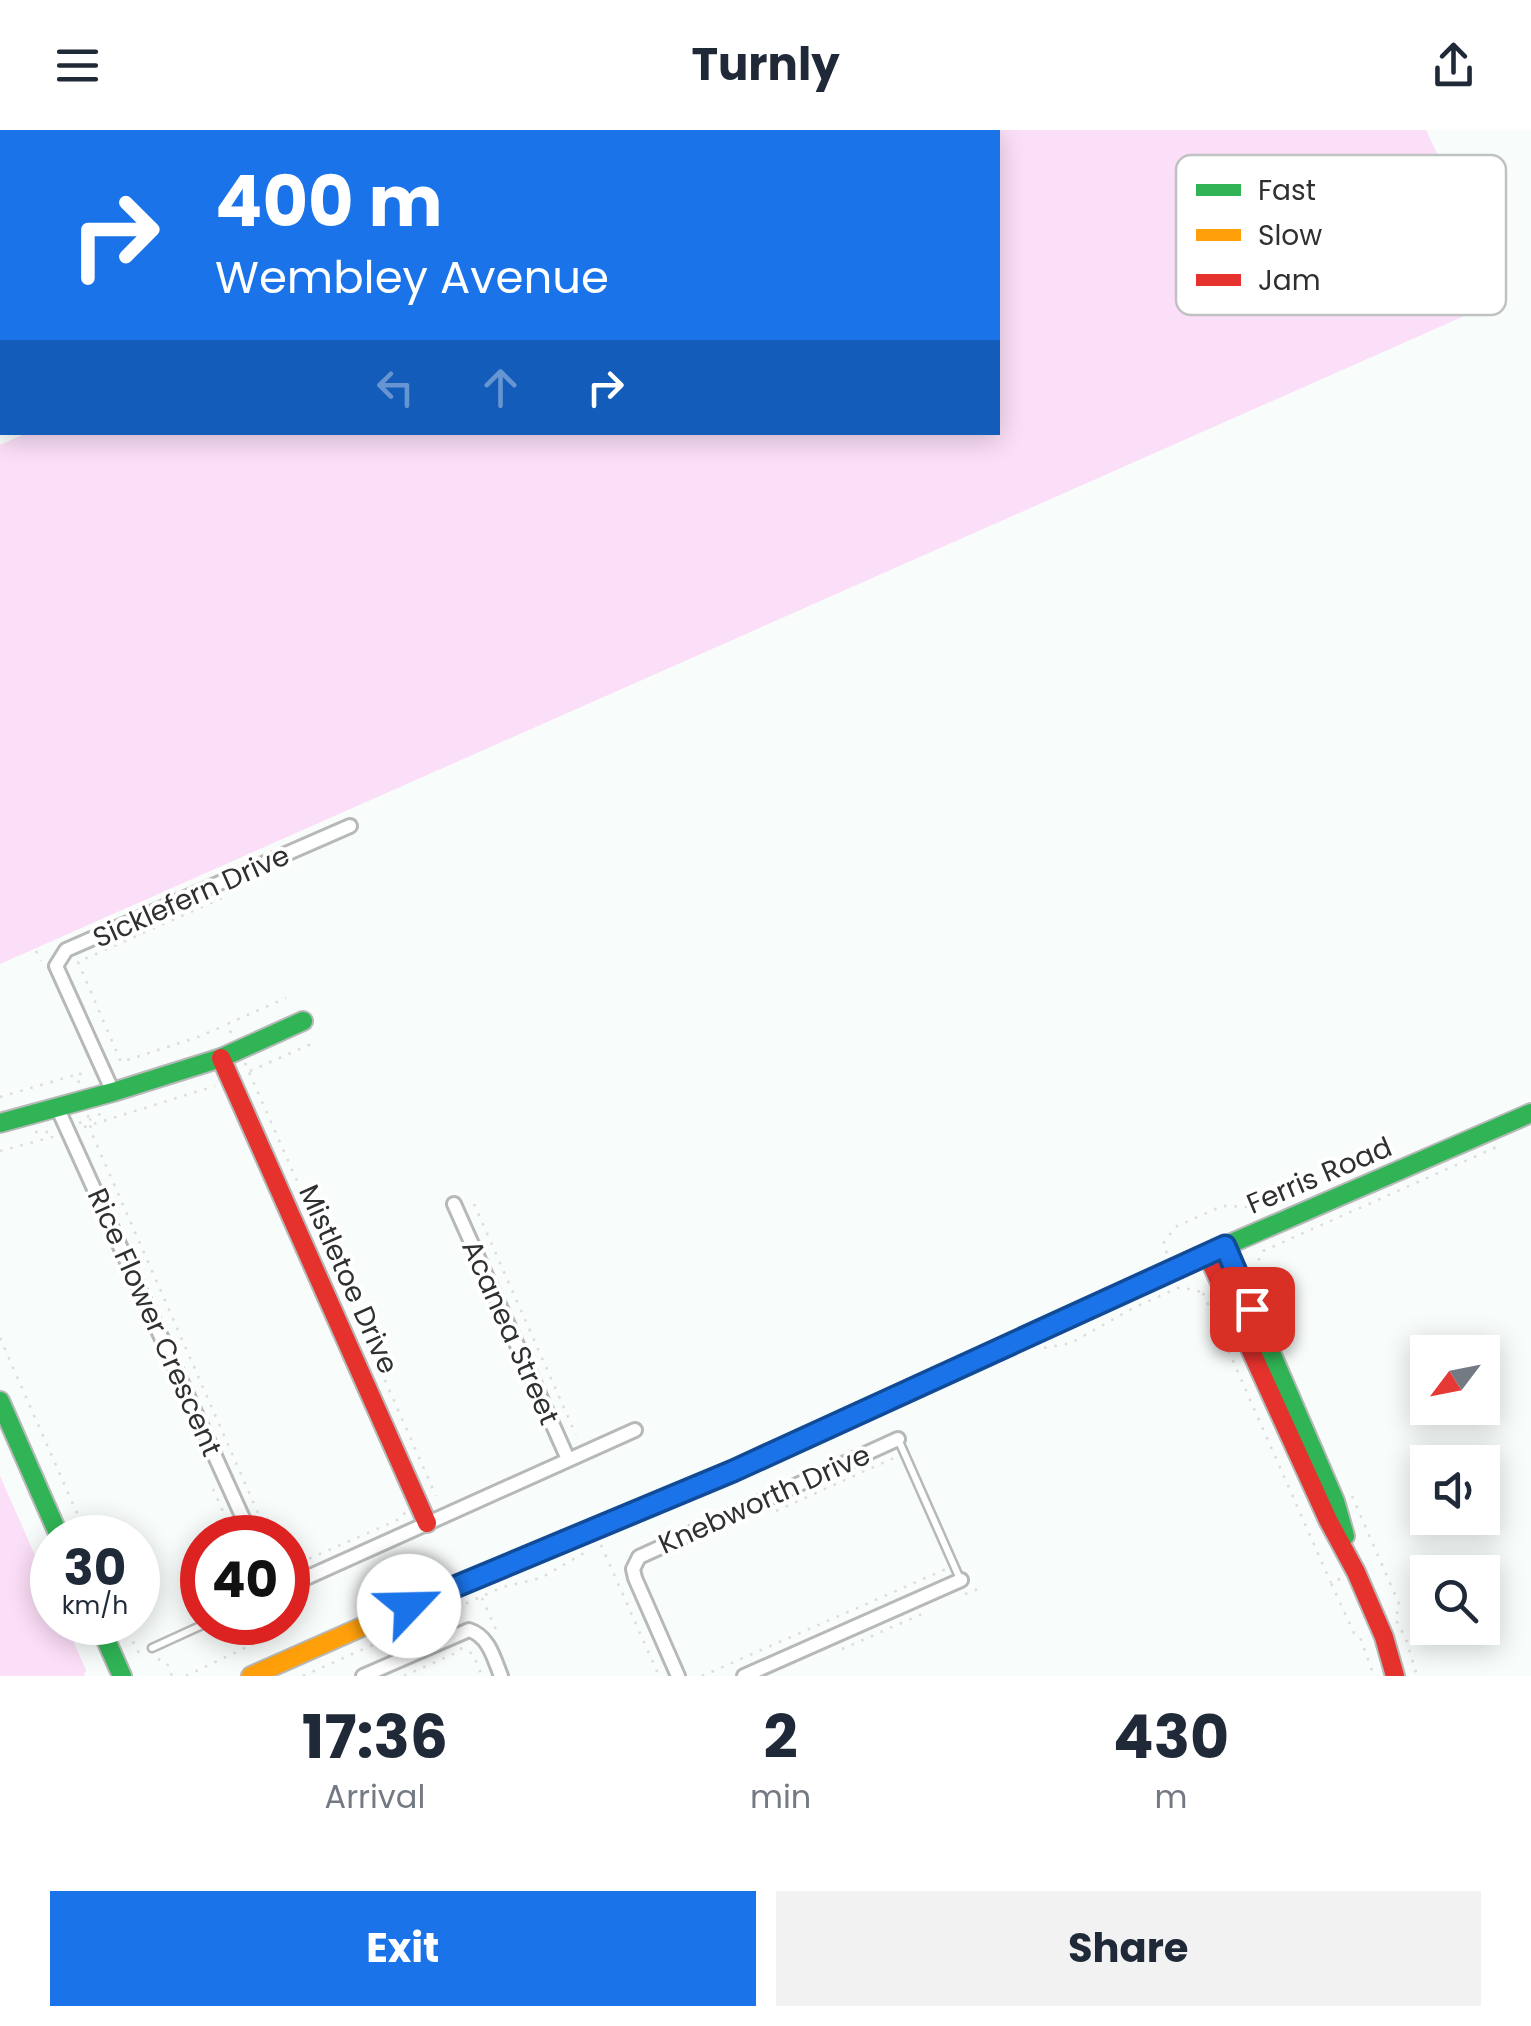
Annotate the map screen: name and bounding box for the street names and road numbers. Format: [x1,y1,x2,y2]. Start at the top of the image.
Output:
street label: Sicklefern Drive [87,836,296,957]
street label: Ferris Road [1241,1127,1398,1224]
street label: Mistletoe Drive [289,1178,408,1380]
street label: Rice Flower Crescent [78,1182,231,1462]
street label: Acanea Street [452,1234,569,1431]
street label: Knebworth Drive [652,1435,876,1564]

